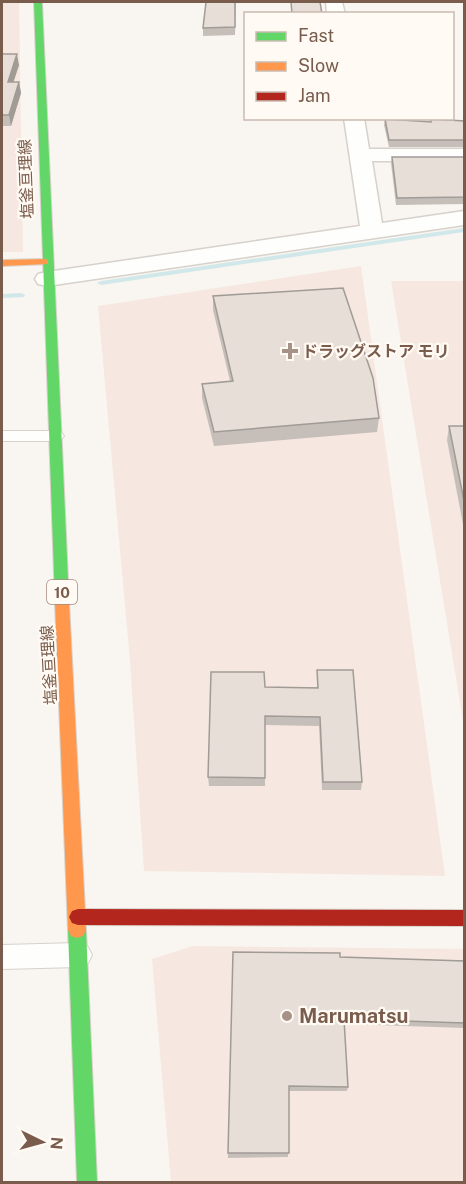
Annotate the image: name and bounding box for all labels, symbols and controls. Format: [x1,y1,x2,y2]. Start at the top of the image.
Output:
legend [244,12,454,120]
text: Fast [298,25,334,46]
text: Slow [298,55,339,76]
text: Jam [298,85,331,106]
street label: 塩釜亘理線 [15,139,37,219]
place label: ドラッグストア モリ [302,342,450,361]
marker: ドラッグストア モリ [283,344,297,358]
road number: 10 [47,580,77,604]
street label: 塩釜亘理線 [37,625,61,705]
place label: Marumatsu [299,1004,408,1028]
marker: Marumatsu [280,1009,294,1023]
north arrow [12,1112,72,1172]
text: N [46,1136,66,1150]

